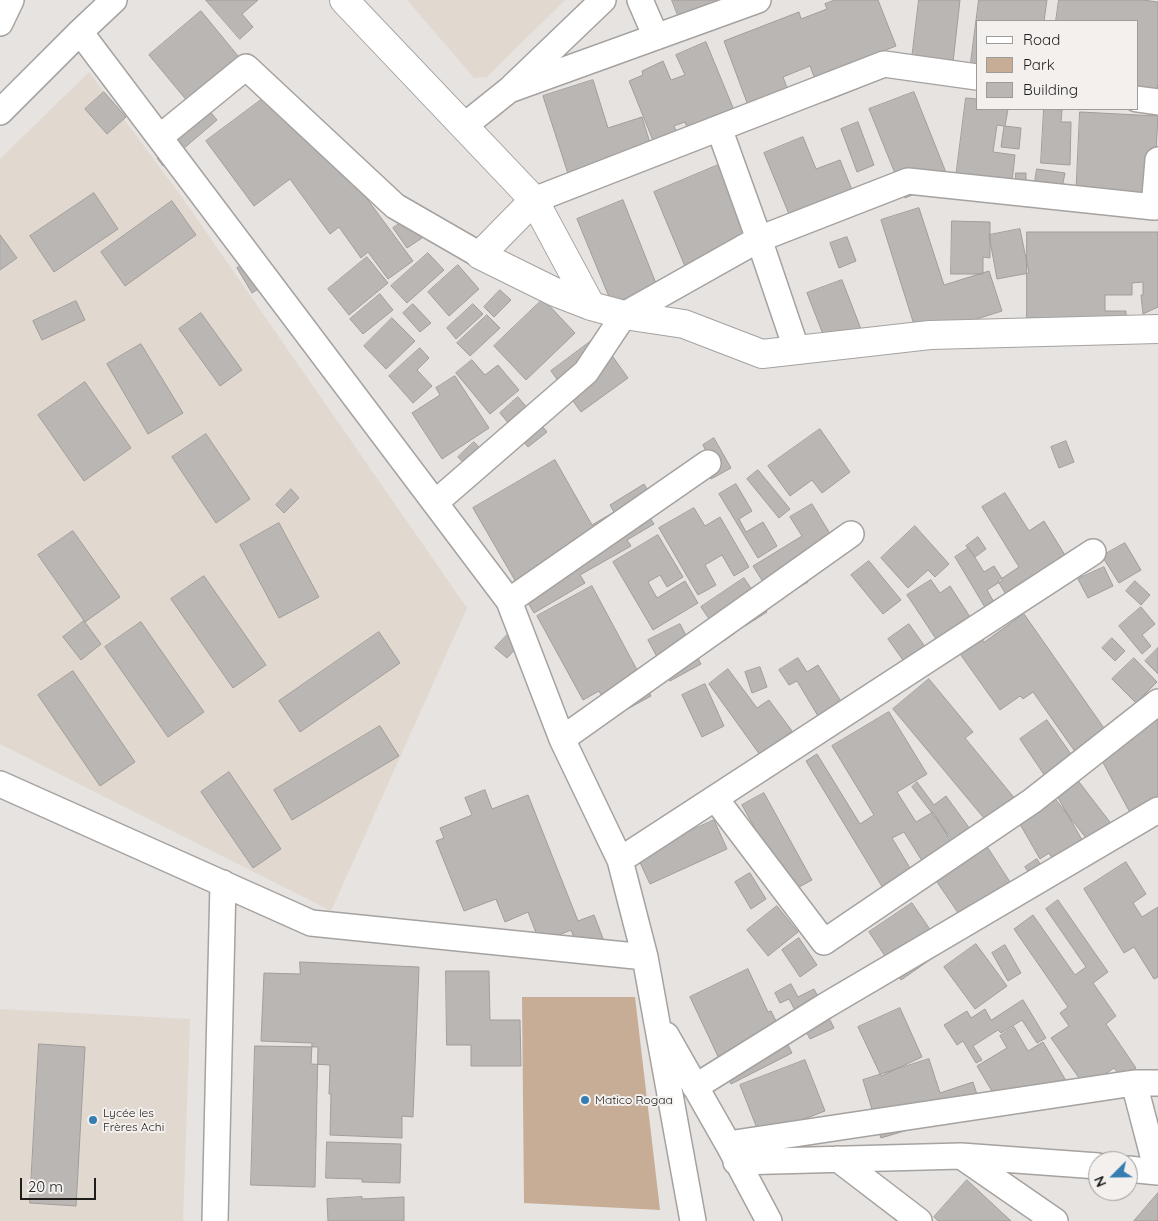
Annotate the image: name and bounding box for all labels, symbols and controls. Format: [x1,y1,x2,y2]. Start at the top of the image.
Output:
legend [976,20,1138,110]
text: Road [1023,30,1060,49]
text: Park [1023,55,1055,74]
text: Building [1023,80,1078,99]
place label: Matico Rogaa [595,1093,673,1107]
marker: Matico Rogaa [579,1094,591,1106]
place label: Lycée les Frères Achi [103,1106,164,1134]
marker: Lycée les Frères Achi [87,1114,99,1126]
north arrow [1088,1151,1138,1201]
scale bar [22,1168,99,1200]
text: N [1090,1173,1110,1190]
text: 20 m [28,1177,63,1196]

